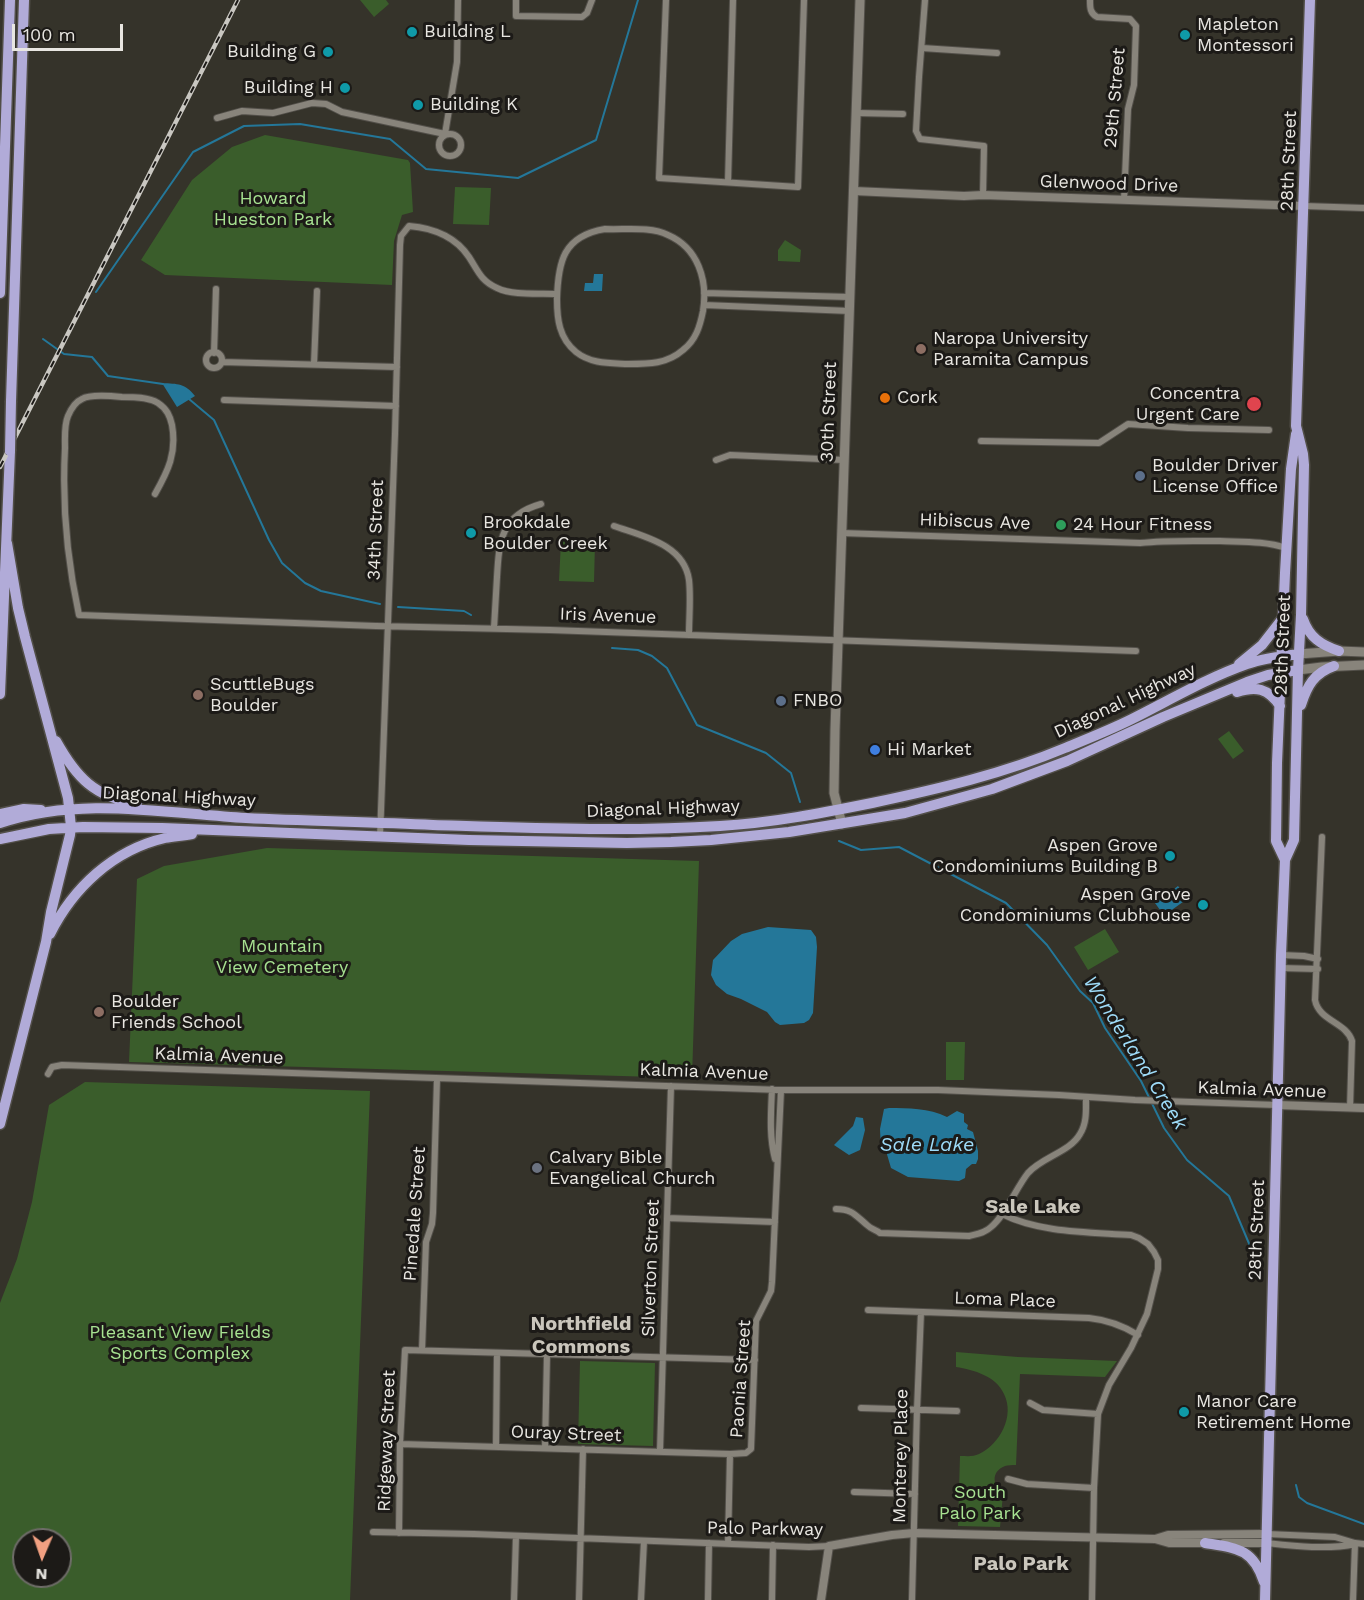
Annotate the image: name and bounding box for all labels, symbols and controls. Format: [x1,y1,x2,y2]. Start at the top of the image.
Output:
scale bar [15,12,126,50]
place label: Mapleton Montessori [1197,14,1294,57]
place label: Building L [424,21,511,43]
text: 100 m [23,24,76,45]
marker: Building L [405,25,419,39]
marker: Mapleton Montessori [1178,28,1192,42]
place label: Building G [227,41,316,63]
marker: Building G [321,45,335,59]
street label: 29th Street [1100,47,1130,149]
place label: Building H [244,77,333,99]
marker: Building H [338,81,352,95]
place label: Building K [430,94,518,116]
marker: Building K [411,98,425,112]
street label: 28th Street [1276,110,1302,212]
street label: Glenwood Drive [1039,171,1179,197]
park label: Howard Hueston Park [214,188,332,230]
place label: Naropa University Paramita Campus [933,328,1089,370]
marker: Naropa University Paramita Campus [914,342,928,356]
street label: 30th Street [816,361,842,463]
place label: Concentra Urgent Care [1136,383,1240,426]
place label: Cork [897,387,938,409]
marker: Cork [878,391,892,405]
marker: Concentra Urgent Care [1245,395,1263,413]
place label: Boulder Driver License Office [1152,455,1278,498]
marker: Boulder Driver License Office [1133,469,1147,483]
street label: 34th Street [363,479,389,581]
street label: Hibiscus Ave [919,509,1031,535]
place label: Brookdale Boulder Creek [483,512,608,554]
place label: 24 Hour Fitness [1073,514,1212,536]
marker: 24 Hour Fitness [1054,518,1068,532]
marker: Brookdale Boulder Creek [464,526,478,540]
street label: 28th Street [1270,594,1296,696]
street label: Iris Avenue [559,604,657,628]
street label: Diagonal Highway [1051,659,1199,743]
place label: ScuttleBugs Boulder [210,674,314,716]
marker: ScuttleBugs Boulder [191,688,205,702]
place label: FNBO [793,690,842,712]
marker: FNBO [774,694,788,708]
place label: Hi Market [887,739,971,761]
marker: Hi Market [868,743,882,757]
street label: Diagonal Highway [102,782,256,812]
street label: Diagonal Highway [586,796,740,822]
place label: Aspen Grove Condominiums Building B [932,835,1158,878]
marker: Aspen Grove Condominiums Building B [1163,849,1177,863]
place label: Aspen Grove Condominiums Clubhouse [960,884,1191,926]
marker: Aspen Grove Condominiums Clubhouse [1196,898,1210,912]
park label: Mountain View Cemetery [216,936,348,978]
water label: Wonderland Creek [1078,971,1192,1135]
place label: Boulder Friends School [111,991,242,1034]
marker: Boulder Friends School [92,1005,106,1019]
street label: Kalmia Avenue [154,1043,284,1069]
street label: Kalmia Avenue [639,1059,769,1085]
street label: Kalmia Avenue [1197,1077,1327,1103]
water label: Sale Lake [880,1133,974,1157]
street label: Pinedale Street [400,1146,430,1282]
place label: Calvary Bible Evangelical Church [549,1147,715,1190]
marker: Calvary Bible Evangelical Church [530,1161,544,1175]
street label: 28th Street [1244,1179,1270,1281]
district label: Sale Lake [985,1195,1081,1219]
street label: Silverton Street [638,1199,664,1337]
street label: Loma Place [954,1287,1056,1313]
district label: Northfield Commons [530,1312,632,1359]
street label: Paonia Street [726,1319,756,1439]
park label: Pleasant View Fields Sports Complex [89,1322,271,1364]
street label: Ridgeway Street [374,1370,400,1512]
street label: Monterey Place [889,1389,913,1523]
place label: Manor Care Retirement Home [1196,1391,1351,1434]
marker: Manor Care Retirement Home [1177,1405,1191,1419]
street label: Ouray Street [510,1421,622,1447]
park label: South Palo Park [939,1482,1021,1524]
street label: Palo Parkway [707,1517,823,1541]
north arrow [12,1528,72,1588]
district label: Palo Park [973,1552,1069,1576]
text: N [35,1565,48,1584]

